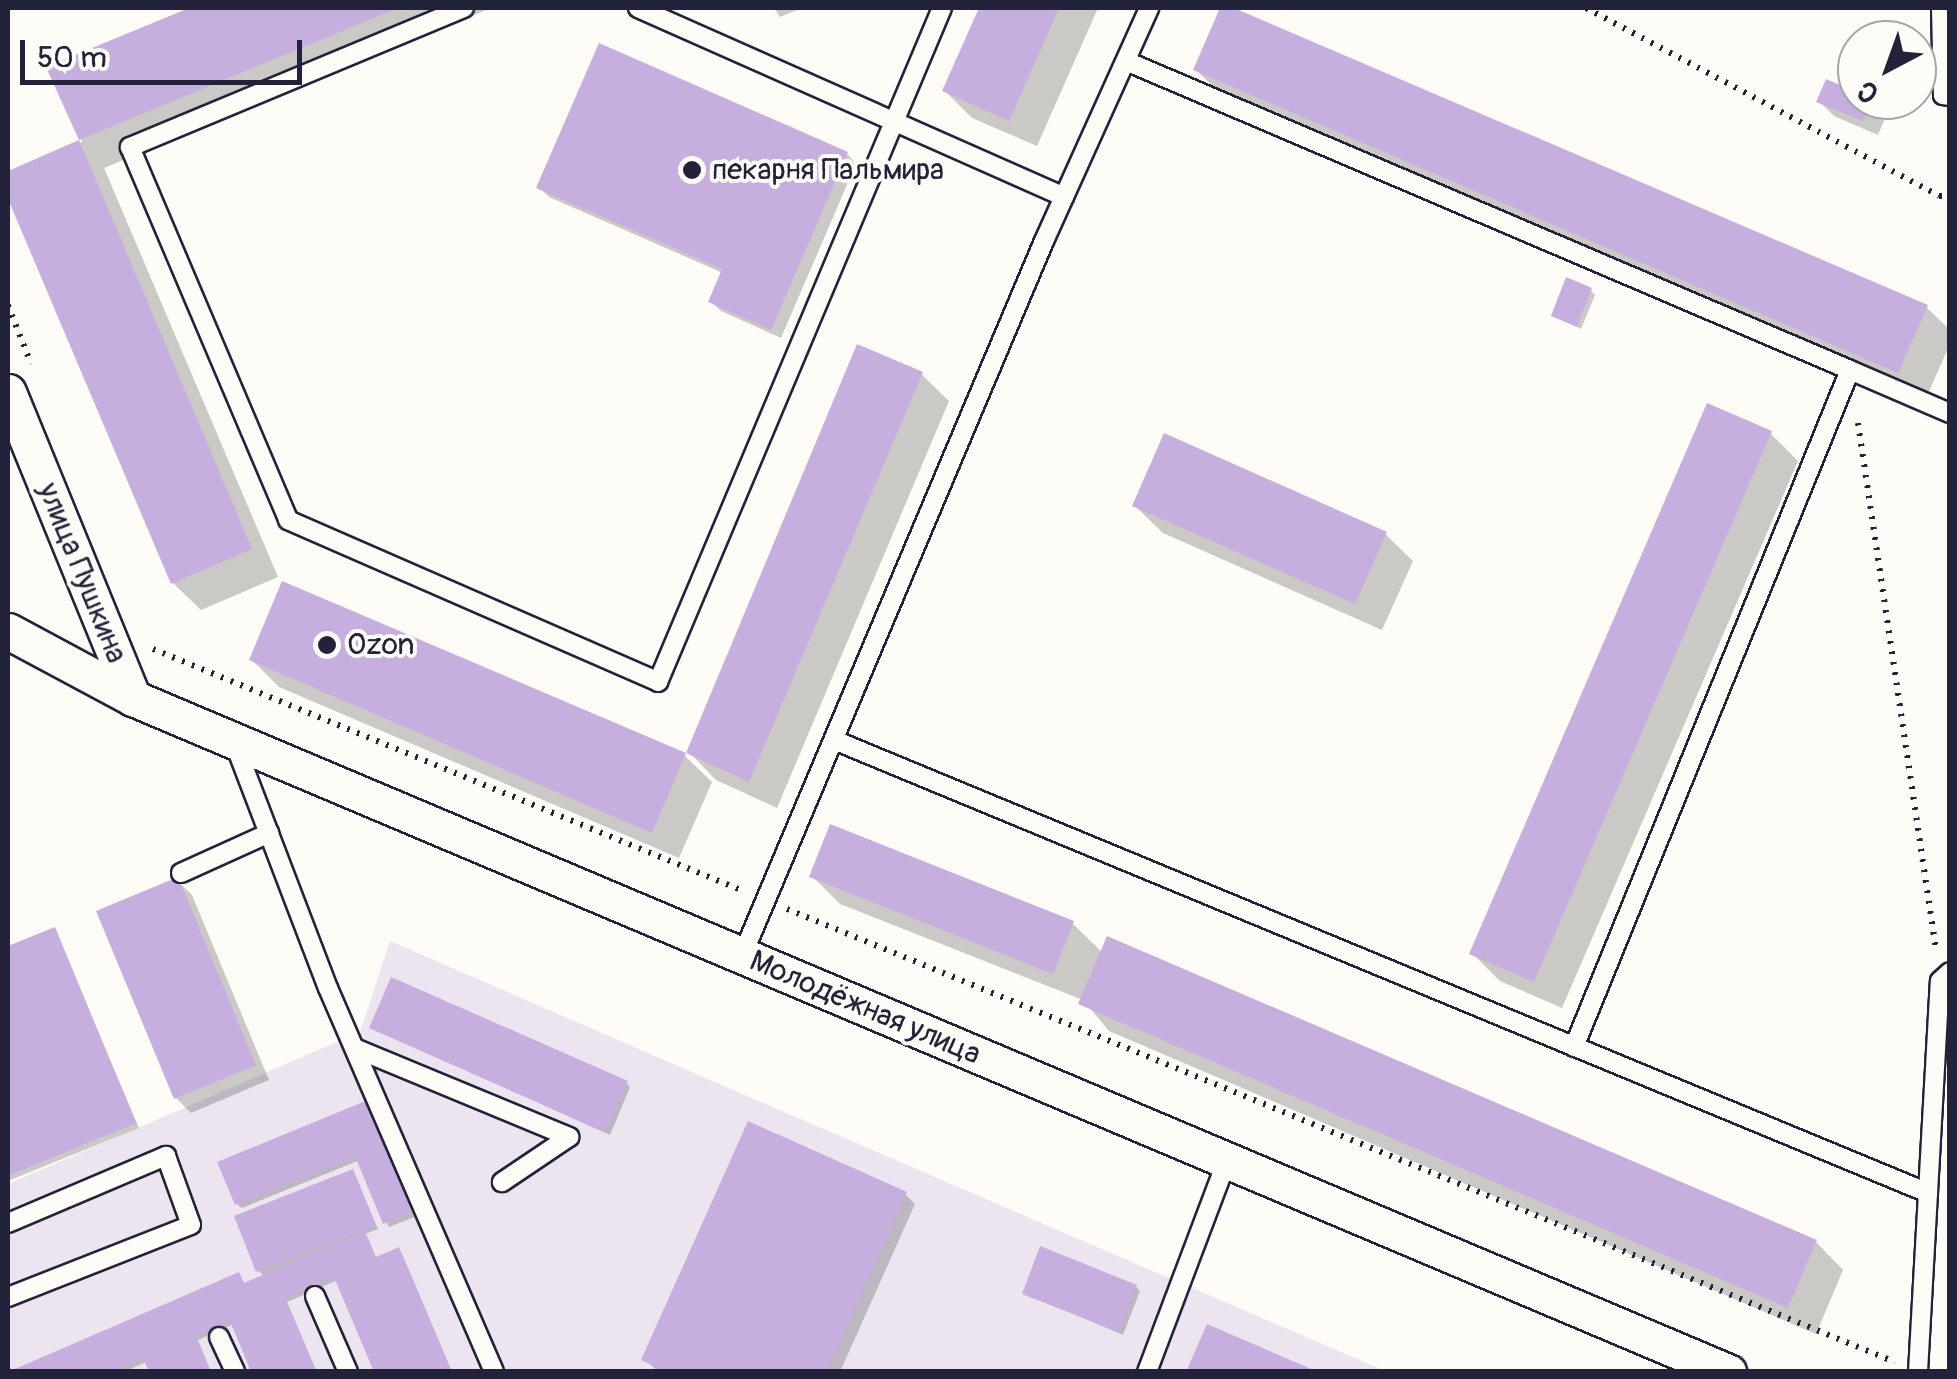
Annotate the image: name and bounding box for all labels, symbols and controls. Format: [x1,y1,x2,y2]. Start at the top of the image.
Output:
scale bar [25,20,308,82]
north arrow [1837,20,1937,120]
text: 50 m [37,39,107,76]
text: С [1850,73,1886,110]
place label: пекарня Пальмира [712,152,944,188]
marker: пекарня Пальмира [681,159,703,181]
street label: улица Пушкина [30,478,134,668]
place label: Ozon [347,627,414,663]
marker: Ozon [316,634,338,656]
street label: Молодёжная улица [744,943,986,1073]

